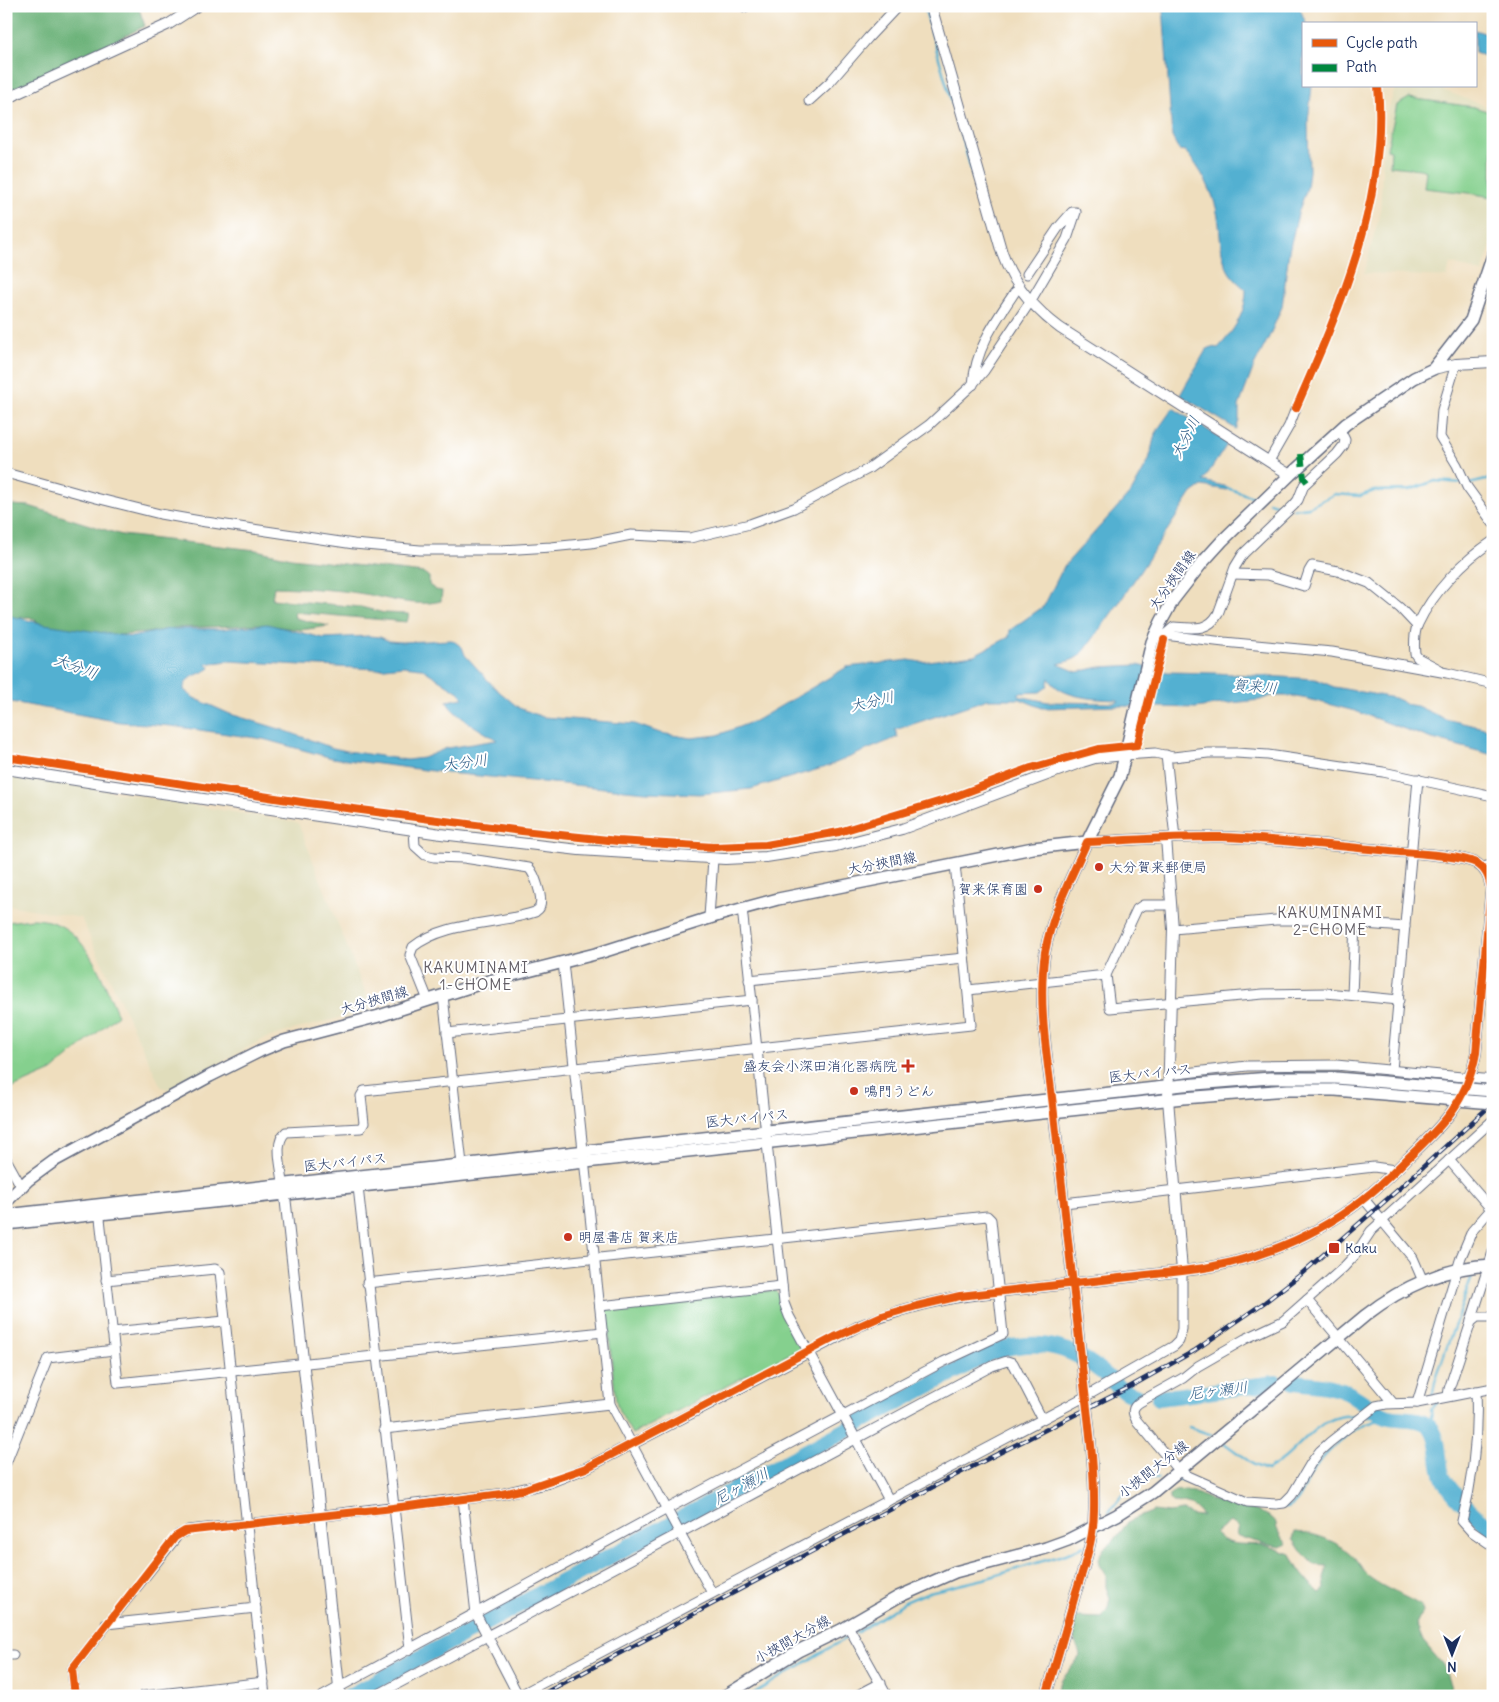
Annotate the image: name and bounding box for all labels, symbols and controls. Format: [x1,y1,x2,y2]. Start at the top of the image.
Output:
legend [1302,22,1476,88]
text: Cycle path [1346,33,1418,52]
text: Path [1346,57,1377,76]
water label: 大分川 [1166,413,1204,461]
street label: 大分挾間線 [1145,546,1199,614]
water label: 大分川 [52,649,100,683]
water label: 賀来川 [1232,675,1278,697]
water label: 大分川 [848,687,896,715]
water label: 大分川 [441,749,489,775]
street label: 大分挾間線 [846,847,918,879]
place label: 大分賀来郵便局 [1109,858,1207,876]
marker: 大分賀来郵便局 [1093,861,1105,873]
place label: 賀来保育園 [958,880,1028,898]
marker: 賀来保育園 [1032,883,1044,895]
district label: KAKUMINAMI 2-CHOME [1277,903,1383,939]
district label: KAKUMINAMI 1-CHOME [423,958,529,994]
street label: 大分挾間線 [338,982,410,1018]
place label: 盛友会小深田消化器病院 [743,1057,897,1075]
marker: 盛友会小深田消化器病院 [901,1059,915,1073]
street label: 医大バイパス [1107,1060,1193,1086]
place label: 鳴門うどん [864,1082,934,1100]
marker: 鳴門うどん [848,1085,860,1097]
street label: 医大バイパス [704,1105,790,1131]
street label: 医大バイパス [302,1149,388,1175]
place label: 明屋書店 賀来店 [578,1228,679,1246]
marker: 明屋書店 賀来店 [562,1231,574,1243]
place label: Kaku [1345,1239,1377,1257]
marker: Kaku [1327,1241,1341,1255]
water label: 尼ヶ瀬川 [1187,1377,1249,1403]
street label: 小挾間大分線 [1114,1436,1192,1502]
water label: 尼ヶ瀬川 [710,1464,772,1508]
street label: 小挾間大分線 [751,1611,833,1667]
north arrow [1426,1630,1476,1680]
text: N [1447,1658,1457,1676]

